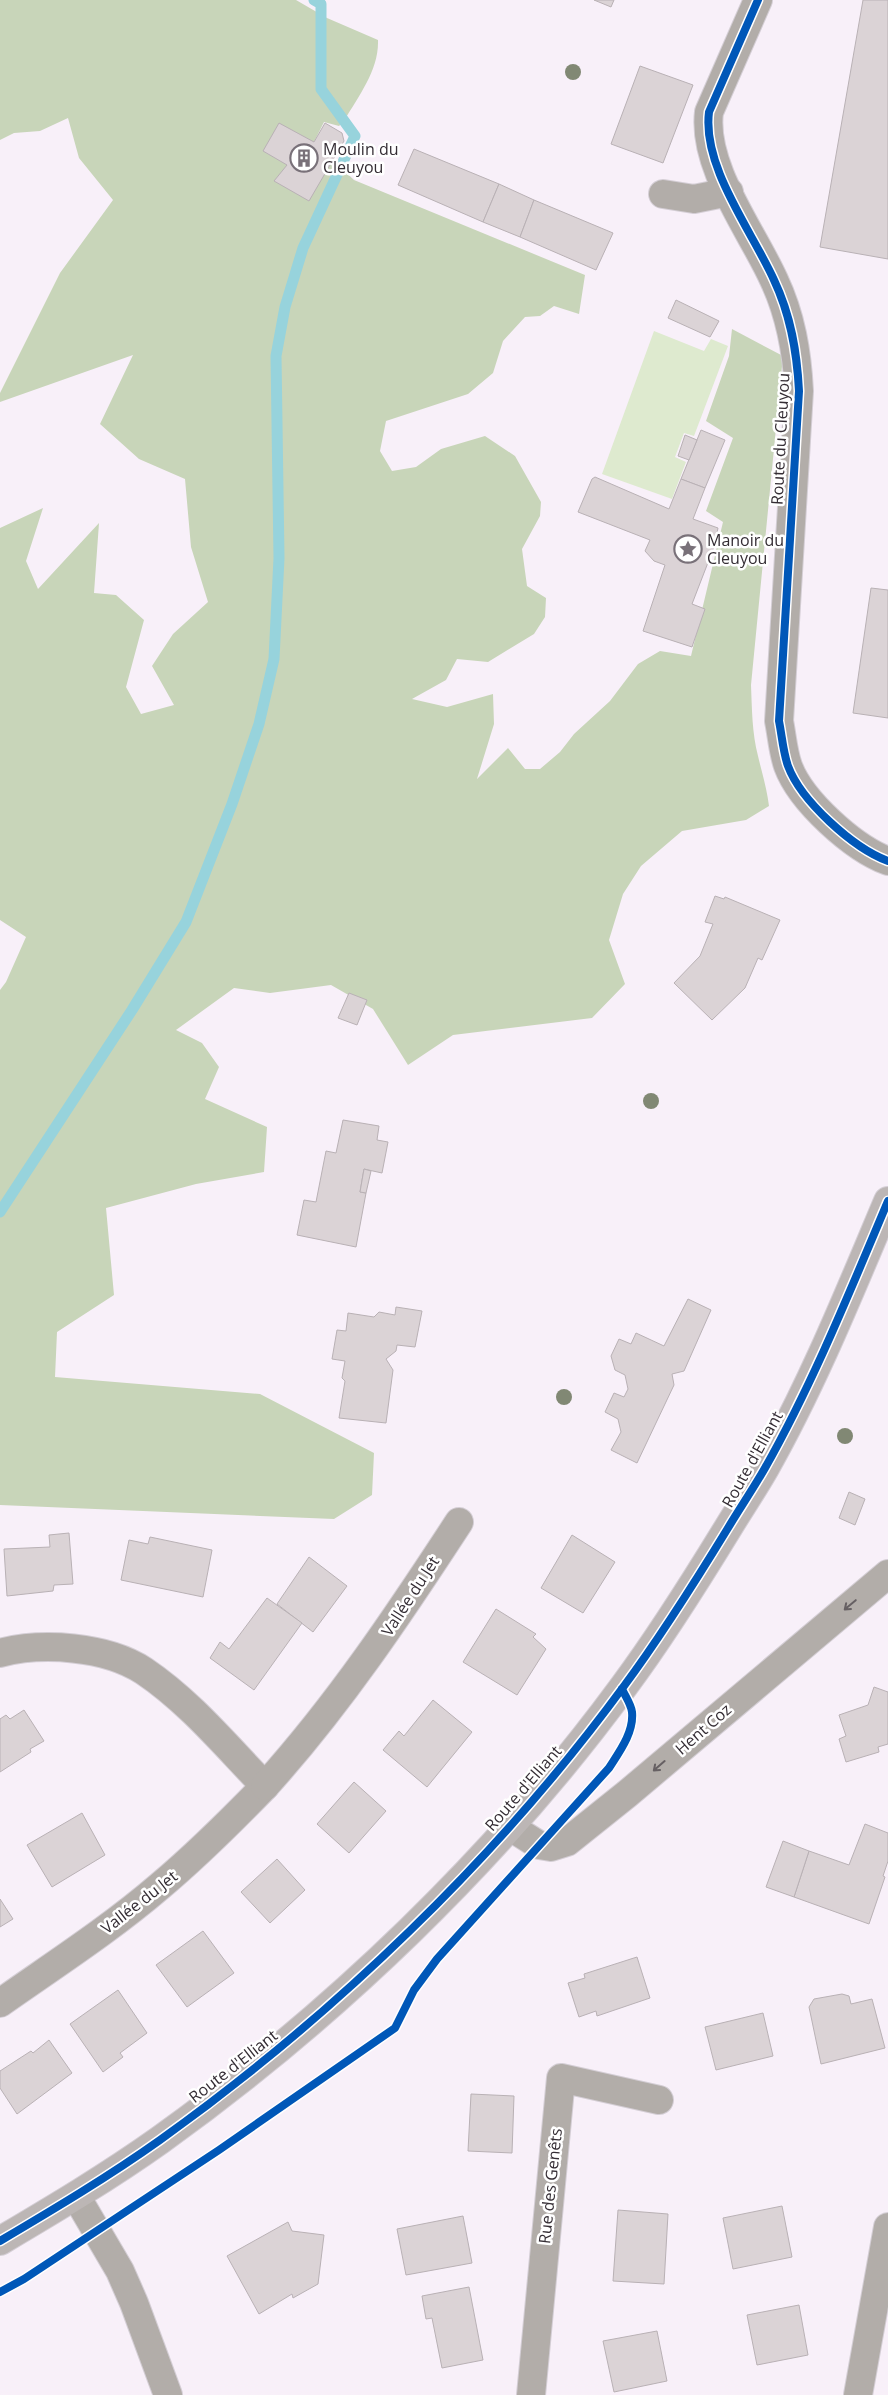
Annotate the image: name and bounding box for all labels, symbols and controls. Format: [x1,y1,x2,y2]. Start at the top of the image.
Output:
place label: Moulin du Cleuyou [323,138,398,178]
building icon: Moulin du Cleuyou [289,143,319,173]
street label: Route du Cleuyou [766,372,794,506]
place label: Manoir du Cleuyou [707,529,784,569]
place icon: Manoir du Cleuyou [673,534,703,564]
street label: Route d'Elliant [716,1407,788,1511]
street label: Vallée du Jet [376,1551,444,1640]
one-way arrow [844,1600,857,1611]
street label: Hent Coz [670,1699,736,1759]
street label: Route d'Elliant [480,1740,567,1836]
one-way arrow [653,1761,666,1772]
street label: Vallée du Jet [96,1865,182,1939]
street label: Route d'Elliant [184,2024,282,2108]
street label: Rue des Genêts [533,2127,567,2245]

